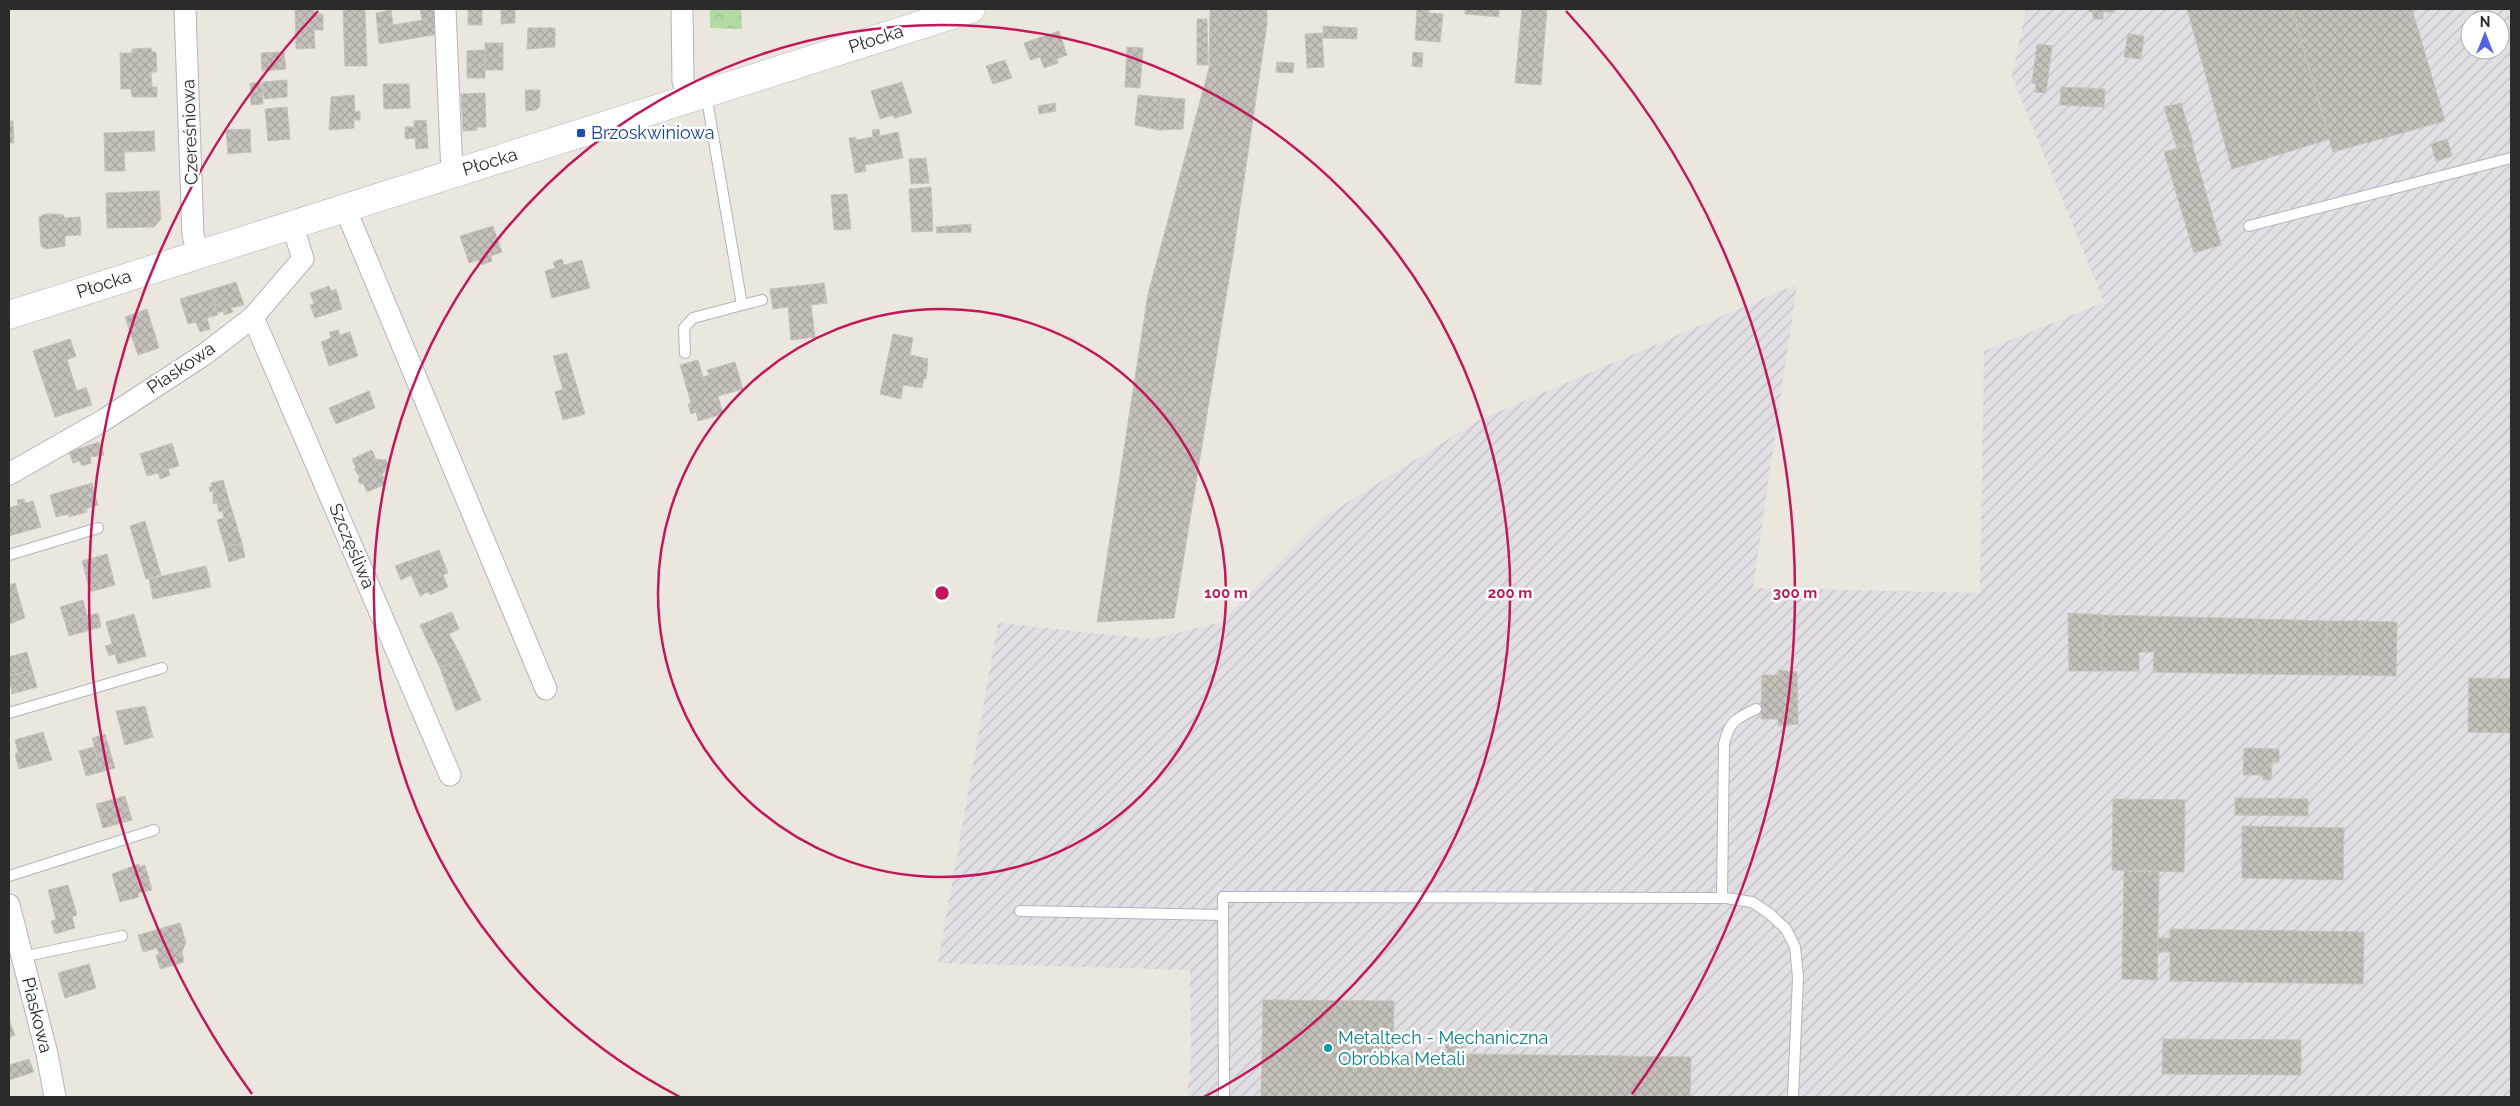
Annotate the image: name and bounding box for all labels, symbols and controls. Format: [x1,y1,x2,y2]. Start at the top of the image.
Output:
north arrow [2460,10,2510,60]
text: N [2480,14,2490,30]
street label: Płocka [846,20,906,57]
street label: Czereśniowa [177,79,202,185]
place label: Brzoskwiniowa [591,122,714,143]
marker: Brzoskwiniowa [575,127,587,139]
street label: Płocka [460,143,520,180]
street label: Płocka [74,265,134,302]
street label: Piaskowa [143,337,219,398]
street label: Szczęśliwa [325,500,380,592]
centre of rings [933,584,951,602]
text: 100 m [1204,584,1248,602]
text: 200 m [1488,584,1532,602]
text: 300 m [1773,584,1817,602]
street label: Piaskowa [18,975,57,1055]
place label: Metaltech - Mechaniczna Obróbka Metali [1338,1027,1548,1069]
marker: Metaltech - Mechaniczna Obróbka Metali [1322,1042,1334,1054]

